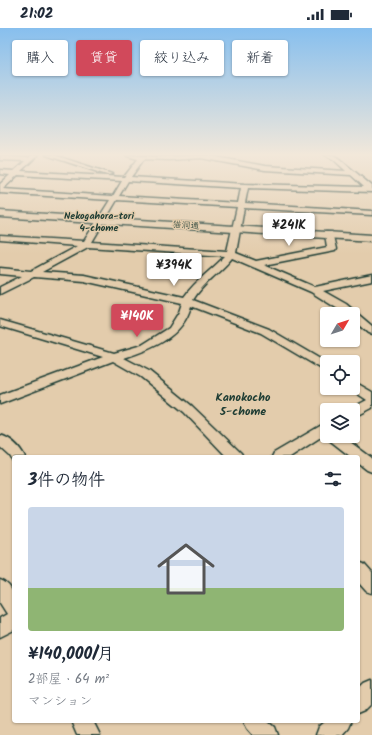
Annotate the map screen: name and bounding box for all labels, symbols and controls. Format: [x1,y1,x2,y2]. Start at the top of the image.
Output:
text: 21:02 [20,2,53,26]
chip: 購入 [12,40,68,76]
chip: 賃貸 [76,40,132,76]
chip: 絞り込み [140,40,224,76]
chip: 新着 [232,40,288,76]
district label: Nekogahora-tori 4-chome [64,208,134,236]
pin: ¥241K [261,213,317,247]
text: ¥241K [272,215,306,236]
street label: 猫洞通 [172,217,200,234]
pin: ¥394K [146,253,202,287]
text: ¥394K [156,255,192,276]
pin: ¥140K [109,304,165,338]
text: ¥140K [120,306,154,327]
north arrow [320,307,360,347]
map controls [320,307,360,443]
button: locate [320,355,360,395]
district label: Kanokocho 5-chome [216,388,271,421]
button: layers [320,403,360,443]
text: 3件の物件 [28,467,105,494]
icon: filters [322,468,344,490]
icon: home [150,533,222,605]
text: ¥140,000/月 [28,641,114,668]
text: 2部屋 · 64 m² [28,669,109,690]
text: マンション [28,691,92,712]

